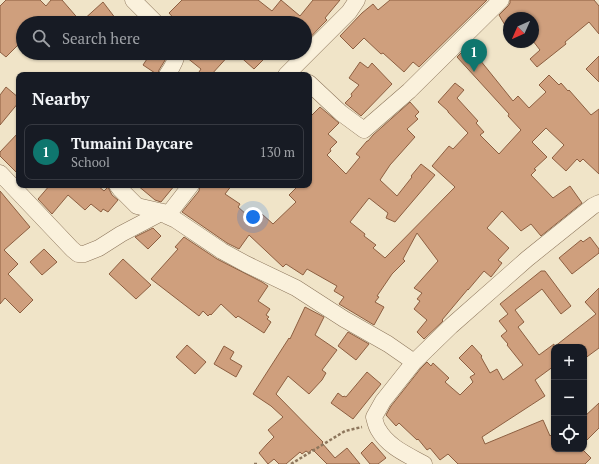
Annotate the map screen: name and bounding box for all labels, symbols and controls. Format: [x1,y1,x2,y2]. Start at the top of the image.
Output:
north arrow [503,12,539,48]
search box [16,16,312,60]
icon: search [30,27,52,49]
text: Search here [62,28,140,48]
pin: 1 [461,39,487,72]
text: Nearby [32,87,90,110]
text: Tumaini Daycare [71,133,193,153]
text: 1 [42,143,50,161]
text: 130 m [260,143,295,161]
text: School [71,153,110,171]
your location [243,207,263,227]
map controls [551,344,587,452]
button: + [551,344,587,380]
button: − [551,380,587,416]
button: locate [551,416,587,452]

